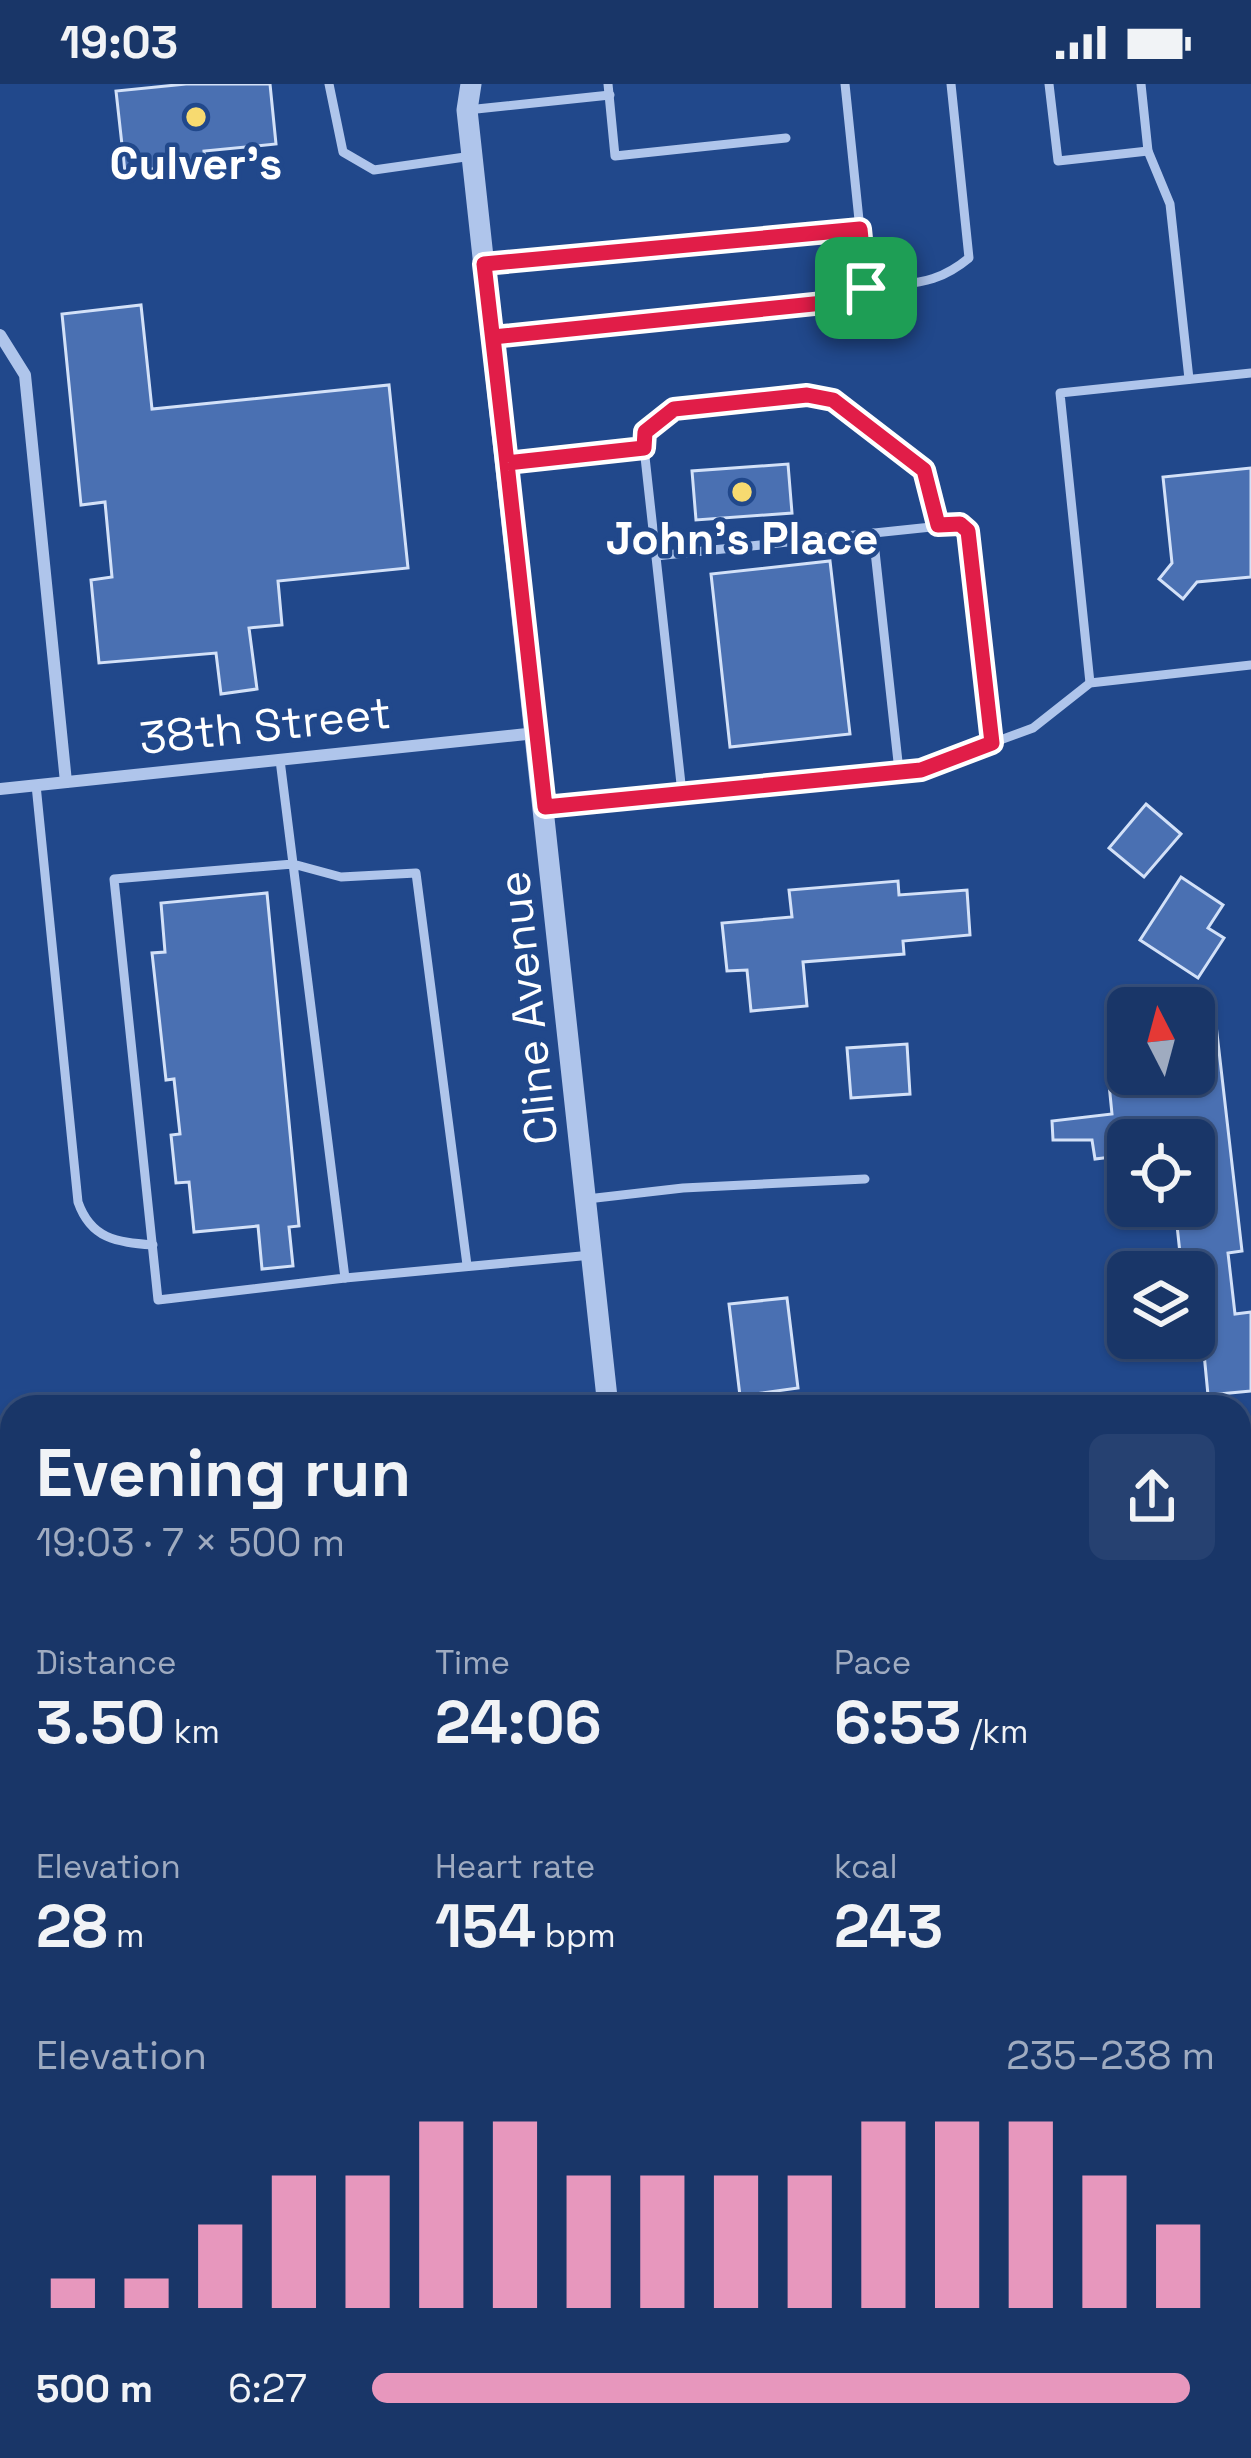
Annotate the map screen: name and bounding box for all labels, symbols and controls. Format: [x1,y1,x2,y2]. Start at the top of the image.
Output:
text: 19:03 [60,14,178,71]
marker: Culver's [183,104,209,130]
place label: Culver's [110,135,282,192]
pin [815,237,917,339]
icon: arrive [833,255,899,321]
marker: John's Place [729,479,755,505]
place label: John's Place [606,510,878,567]
street label: 38th Street [136,684,394,767]
street label: Cline Avenue [485,868,570,1148]
north arrow [1107,987,1215,1095]
map controls [1107,987,1215,1359]
button: locate [1107,1119,1215,1227]
button: layers [1107,1251,1215,1359]
text: Evening run [36,1431,411,1515]
button: share [1089,1434,1215,1560]
text: 19:03 · 7 × 500 m [36,1518,345,1567]
text: Distance [36,1642,177,1684]
text: Time [435,1642,510,1684]
text: Pace [834,1642,911,1684]
text: 3.50 [36,1684,165,1761]
text: 24:06 [435,1684,602,1761]
text: 6:53 [834,1684,961,1761]
text: km [165,1711,220,1753]
text: /km [961,1711,1028,1753]
text: Elevation [36,1846,181,1888]
text: Heart rate [435,1846,595,1888]
text: kcal [834,1846,898,1888]
text: 28 [36,1888,108,1965]
text: 154 [435,1888,536,1965]
text: 243 [834,1888,943,1965]
text: m [108,1915,145,1957]
text: bpm [536,1915,616,1957]
text: Elevation [36,2031,207,2080]
text: 235–238 m [1006,2031,1215,2080]
text: 500 m [36,2364,153,2413]
text: 6:27 [228,2364,307,2413]

